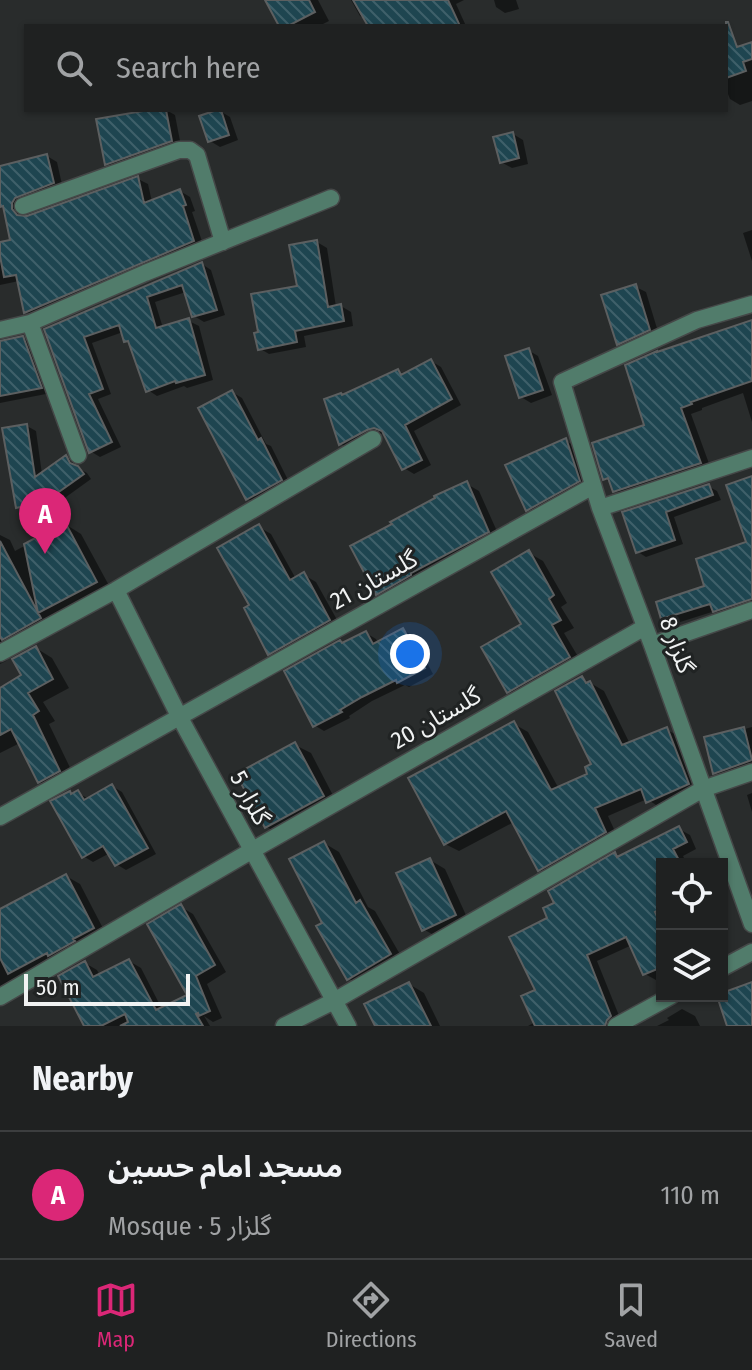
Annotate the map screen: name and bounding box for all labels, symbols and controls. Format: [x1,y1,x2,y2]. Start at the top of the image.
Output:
search box [24,24,728,112]
icon: search [52,46,96,90]
text: Search here [116,50,261,86]
pin: A [19,488,71,554]
street label: گلستان 21 [326,544,423,615]
street label: گلزار 8 [654,613,700,678]
your location [390,634,430,674]
street label: گلستان 20 [386,681,487,755]
street label: گلزار 5 [224,766,276,831]
map controls [656,858,728,1002]
button: locate [656,858,728,930]
button: layers [656,930,728,1002]
scale bar [24,970,190,1006]
text: 50 m [36,974,80,1001]
text: Nearby [32,1058,133,1099]
text: مسجد امام حسین [108,1149,343,1185]
text: A [51,1180,65,1211]
text: 110 m [660,1180,720,1211]
text: Mosque · گلزار 5 [108,1211,271,1242]
tab: Map [94,1278,138,1353]
tab: Directions [326,1278,417,1353]
tab: Saved [604,1278,658,1353]

